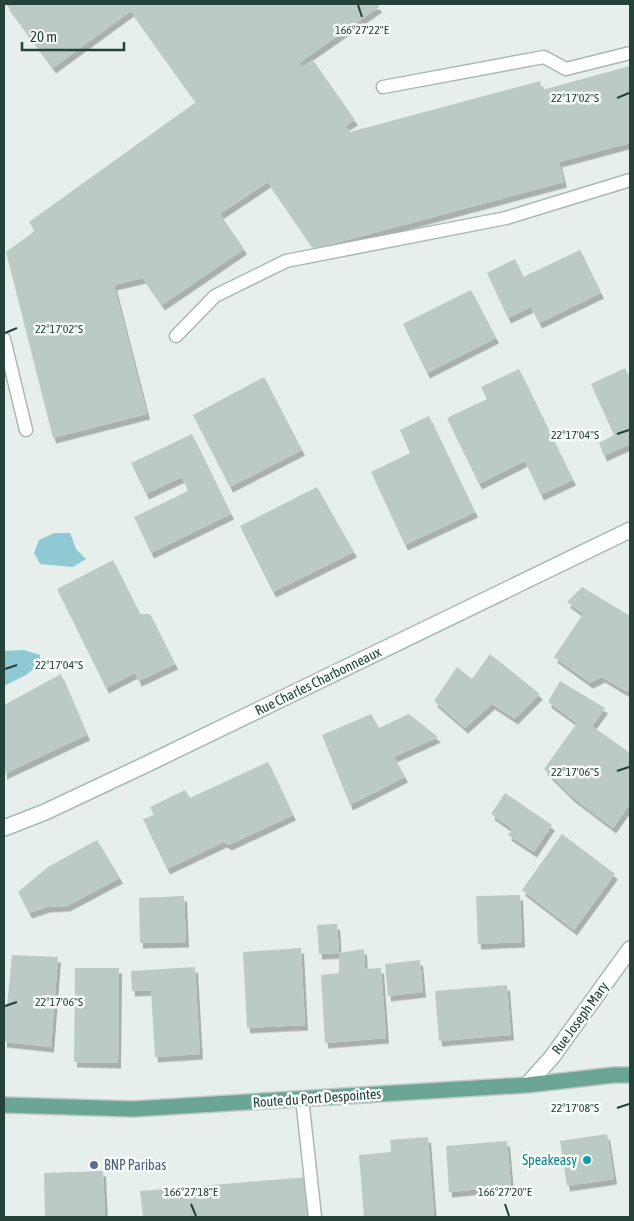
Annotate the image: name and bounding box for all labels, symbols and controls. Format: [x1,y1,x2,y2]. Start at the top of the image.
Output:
scale bar [22,20,125,52]
text: 166°27'22"E [335,23,389,37]
text: 20 m [30,28,57,45]
text: 22°17'02"S [551,91,599,105]
text: 22°17'02"S [35,322,83,336]
text: 22°17'04"S [551,428,599,442]
street label: Rue Charles Charbonneaux [252,643,384,719]
text: 22°17'04"S [35,658,83,672]
text: 22°17'06"S [551,765,599,779]
street label: Rue Joseph Mary [548,979,612,1057]
text: 22°17'06"S [35,995,83,1009]
street label: Route du Port Despointes [252,1086,382,1110]
text: 22°17'08"S [551,1101,599,1115]
place label: Speakeasy [522,1152,577,1168]
marker: Speakeasy [581,1154,593,1166]
place label: BNP Paribas [104,1157,166,1173]
marker: BNP Paribas [88,1159,100,1171]
text: 166°27'18"E [164,1185,218,1199]
text: 166°27'20"E [478,1185,532,1199]

